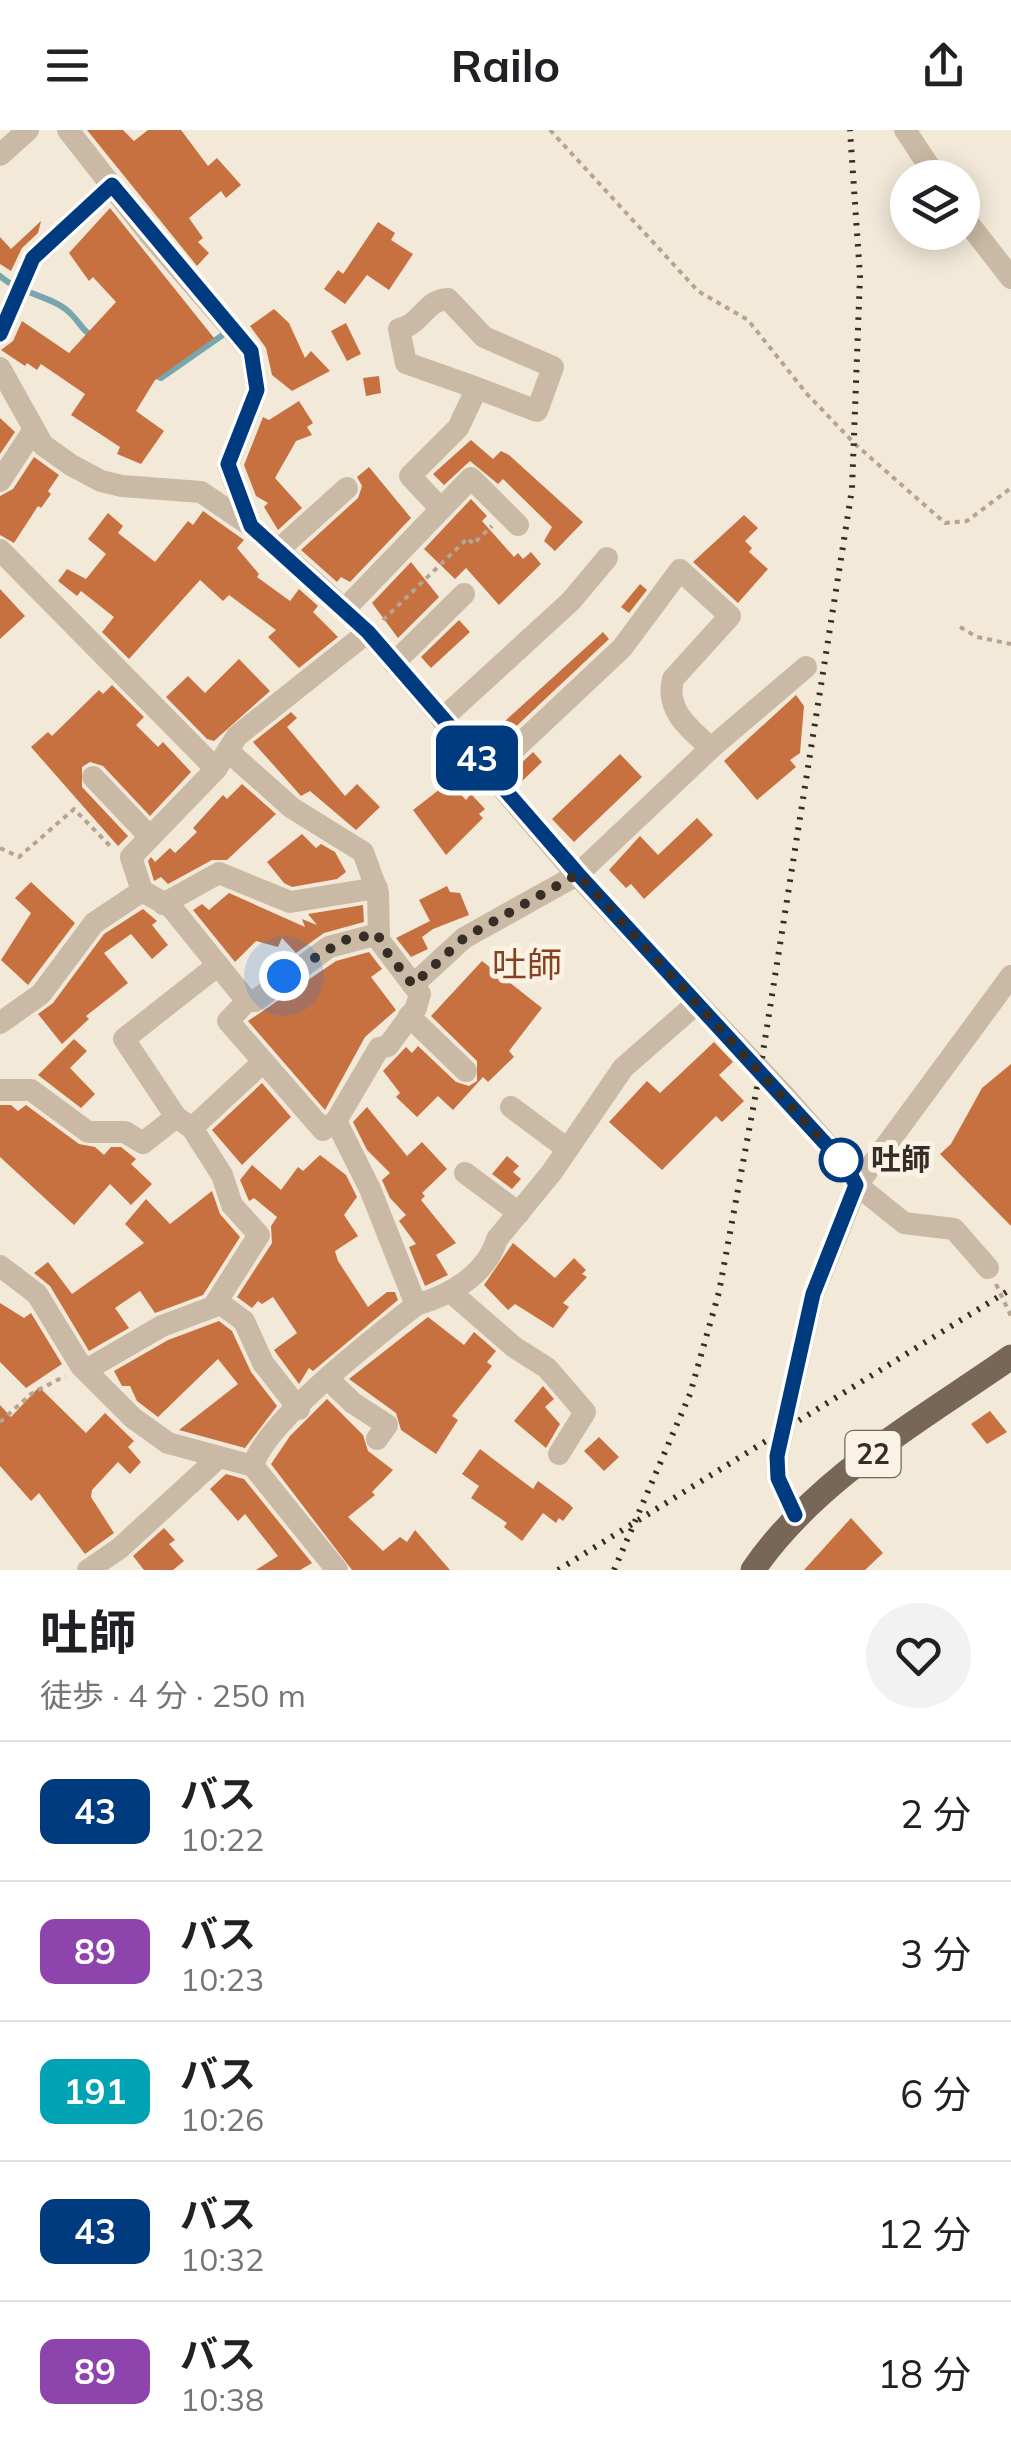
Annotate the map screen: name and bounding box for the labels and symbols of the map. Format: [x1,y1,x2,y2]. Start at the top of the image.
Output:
line badge: 43 [432,726,522,790]
district label: 吐師 [492,942,562,986]
your location [259,951,309,1001]
marker: 吐師 [820,1139,862,1181]
place label: 吐師 [871,1140,931,1178]
road number: 22 [846,1431,900,1477]

